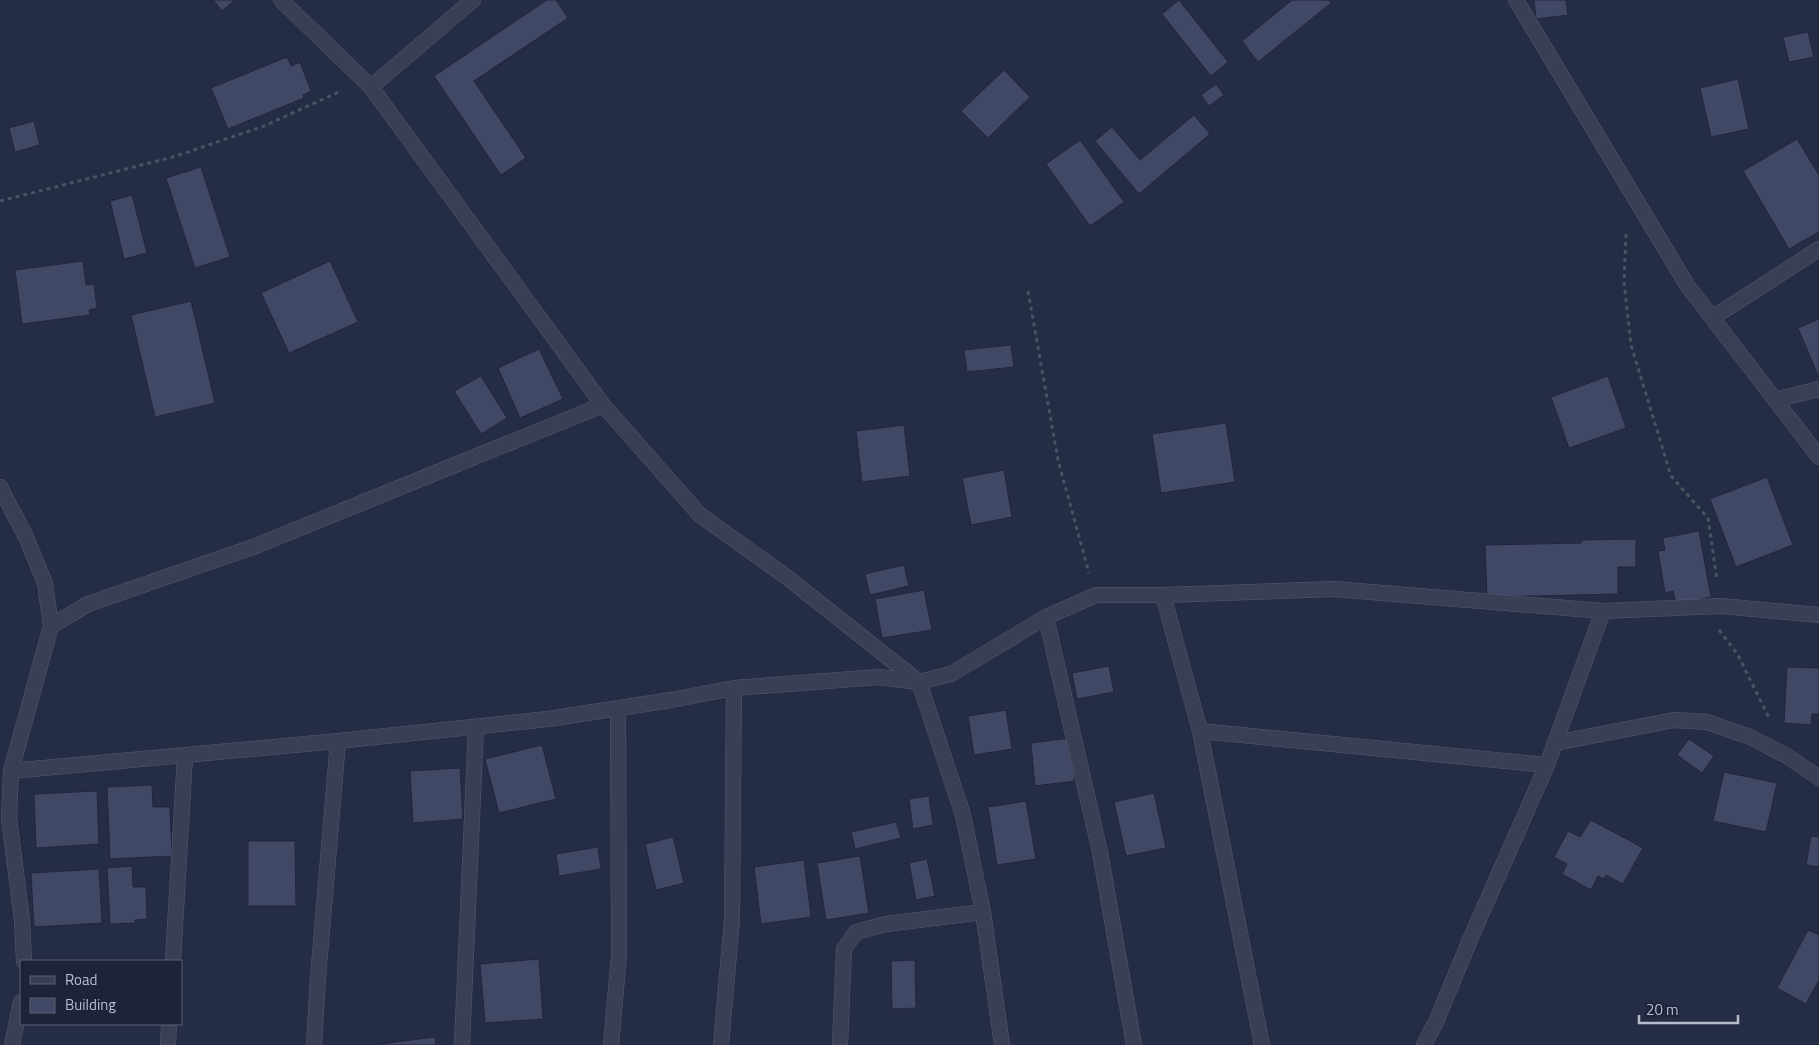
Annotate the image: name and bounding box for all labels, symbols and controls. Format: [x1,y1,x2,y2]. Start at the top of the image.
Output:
legend [20,960,182,1025]
text: Road [65,968,97,991]
scale bar [1639,992,1738,1024]
text: Building [65,993,116,1016]
text: 20 m [1646,998,1679,1021]

